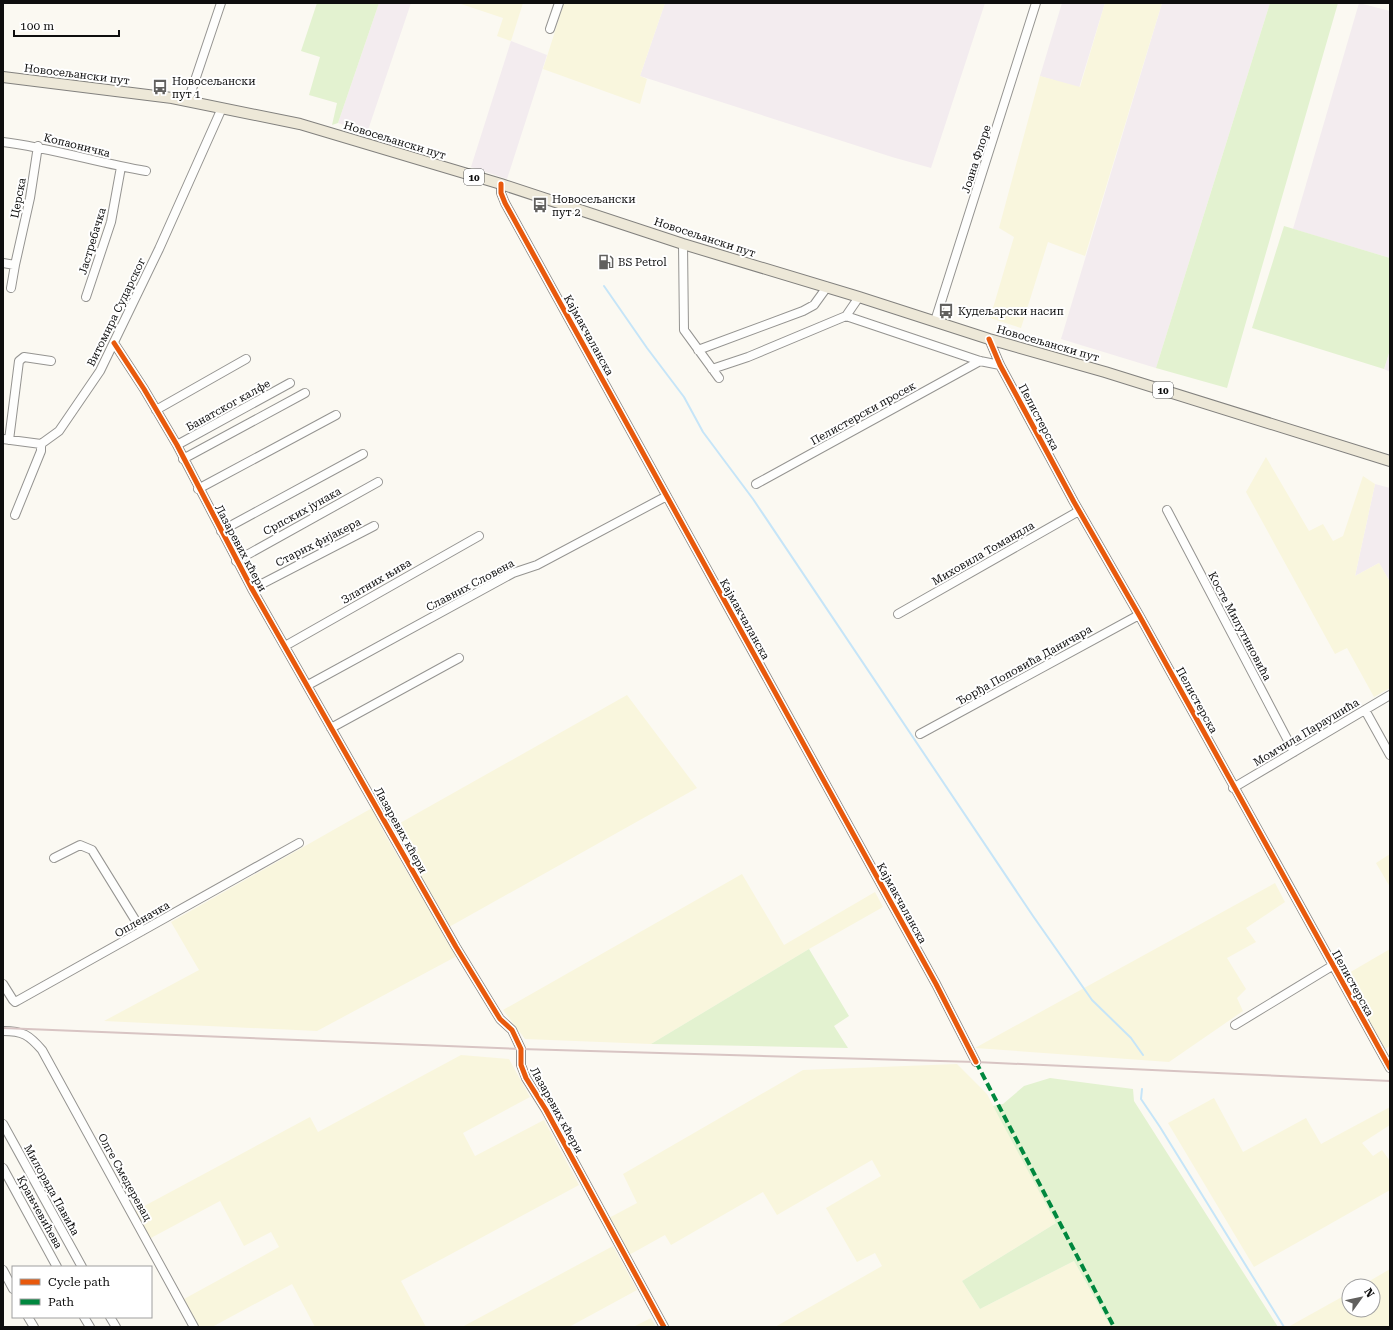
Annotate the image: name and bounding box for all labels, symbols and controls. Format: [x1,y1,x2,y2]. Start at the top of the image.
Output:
scale bar [14,12,119,38]
text: 100 m [20,19,54,33]
street label: Новосељански пут [23,62,130,87]
place label: Новосељански пут 1 [172,75,256,101]
bus stop icon: Новосељански пут 1 [151,78,169,96]
street label: Новосељански пут [342,119,447,162]
street label: Јоана Флоре [959,123,994,195]
street label: Копаоничка [42,131,112,160]
road number: 10 [464,169,484,185]
street label: Церска [8,177,29,219]
place label: Новосељански пут 2 [552,193,636,219]
bus stop icon: Новосељански пут 2 [531,196,549,214]
street label: Јастребачка [76,206,109,276]
street label: Новосељански пут [652,215,757,260]
fuel station icon: BS Petrol [597,253,615,271]
street label: Витомира Сударског [84,255,149,369]
place label: BS Petrol [618,256,667,269]
street label: Кајмакчаланска [561,293,616,378]
bus stop icon: Кудељарски насип [937,302,955,320]
place label: Кудељарски насип [958,305,1064,318]
street label: Новосељански пут [995,323,1101,364]
street label: Банатског калфе [184,377,273,434]
street label: Пелистерски просек [808,379,918,448]
street label: Пелистерска [1016,382,1062,453]
road number: 10 [1153,382,1173,398]
street label: Српских јунака [261,485,343,538]
street label: Лазаревих кћери [212,503,269,594]
street label: Старих фијакера [273,515,363,570]
street label: Миховила Томандла [930,519,1037,588]
street label: Златних њива [339,556,414,607]
street label: Славних Словена [424,557,517,614]
street label: Косте Милутиновића [1205,570,1274,683]
street label: Кајмакчаланска [717,577,772,662]
street label: Ђорђа Поповића Даничара [954,623,1094,708]
street label: Пелистерска [1173,665,1220,736]
street label: Момчила Параушића [1251,696,1361,769]
street label: Лазаревих кћери [371,785,430,876]
street label: Кајмакчаланска [874,861,929,946]
street label: Опленачка [113,899,172,940]
street label: Пелистерска [1329,948,1376,1019]
street label: Лазаревих кћери [527,1065,586,1156]
street label: Олге Смедеревац [95,1131,154,1223]
street label: Милорада Павића [21,1142,82,1238]
street label: Крањчевићева [14,1173,65,1251]
legend [12,1266,152,1318]
text: Cycle path [48,1275,110,1289]
north arrow [1341,1278,1381,1318]
text: N [1361,1286,1377,1300]
text: Path [48,1295,74,1309]

